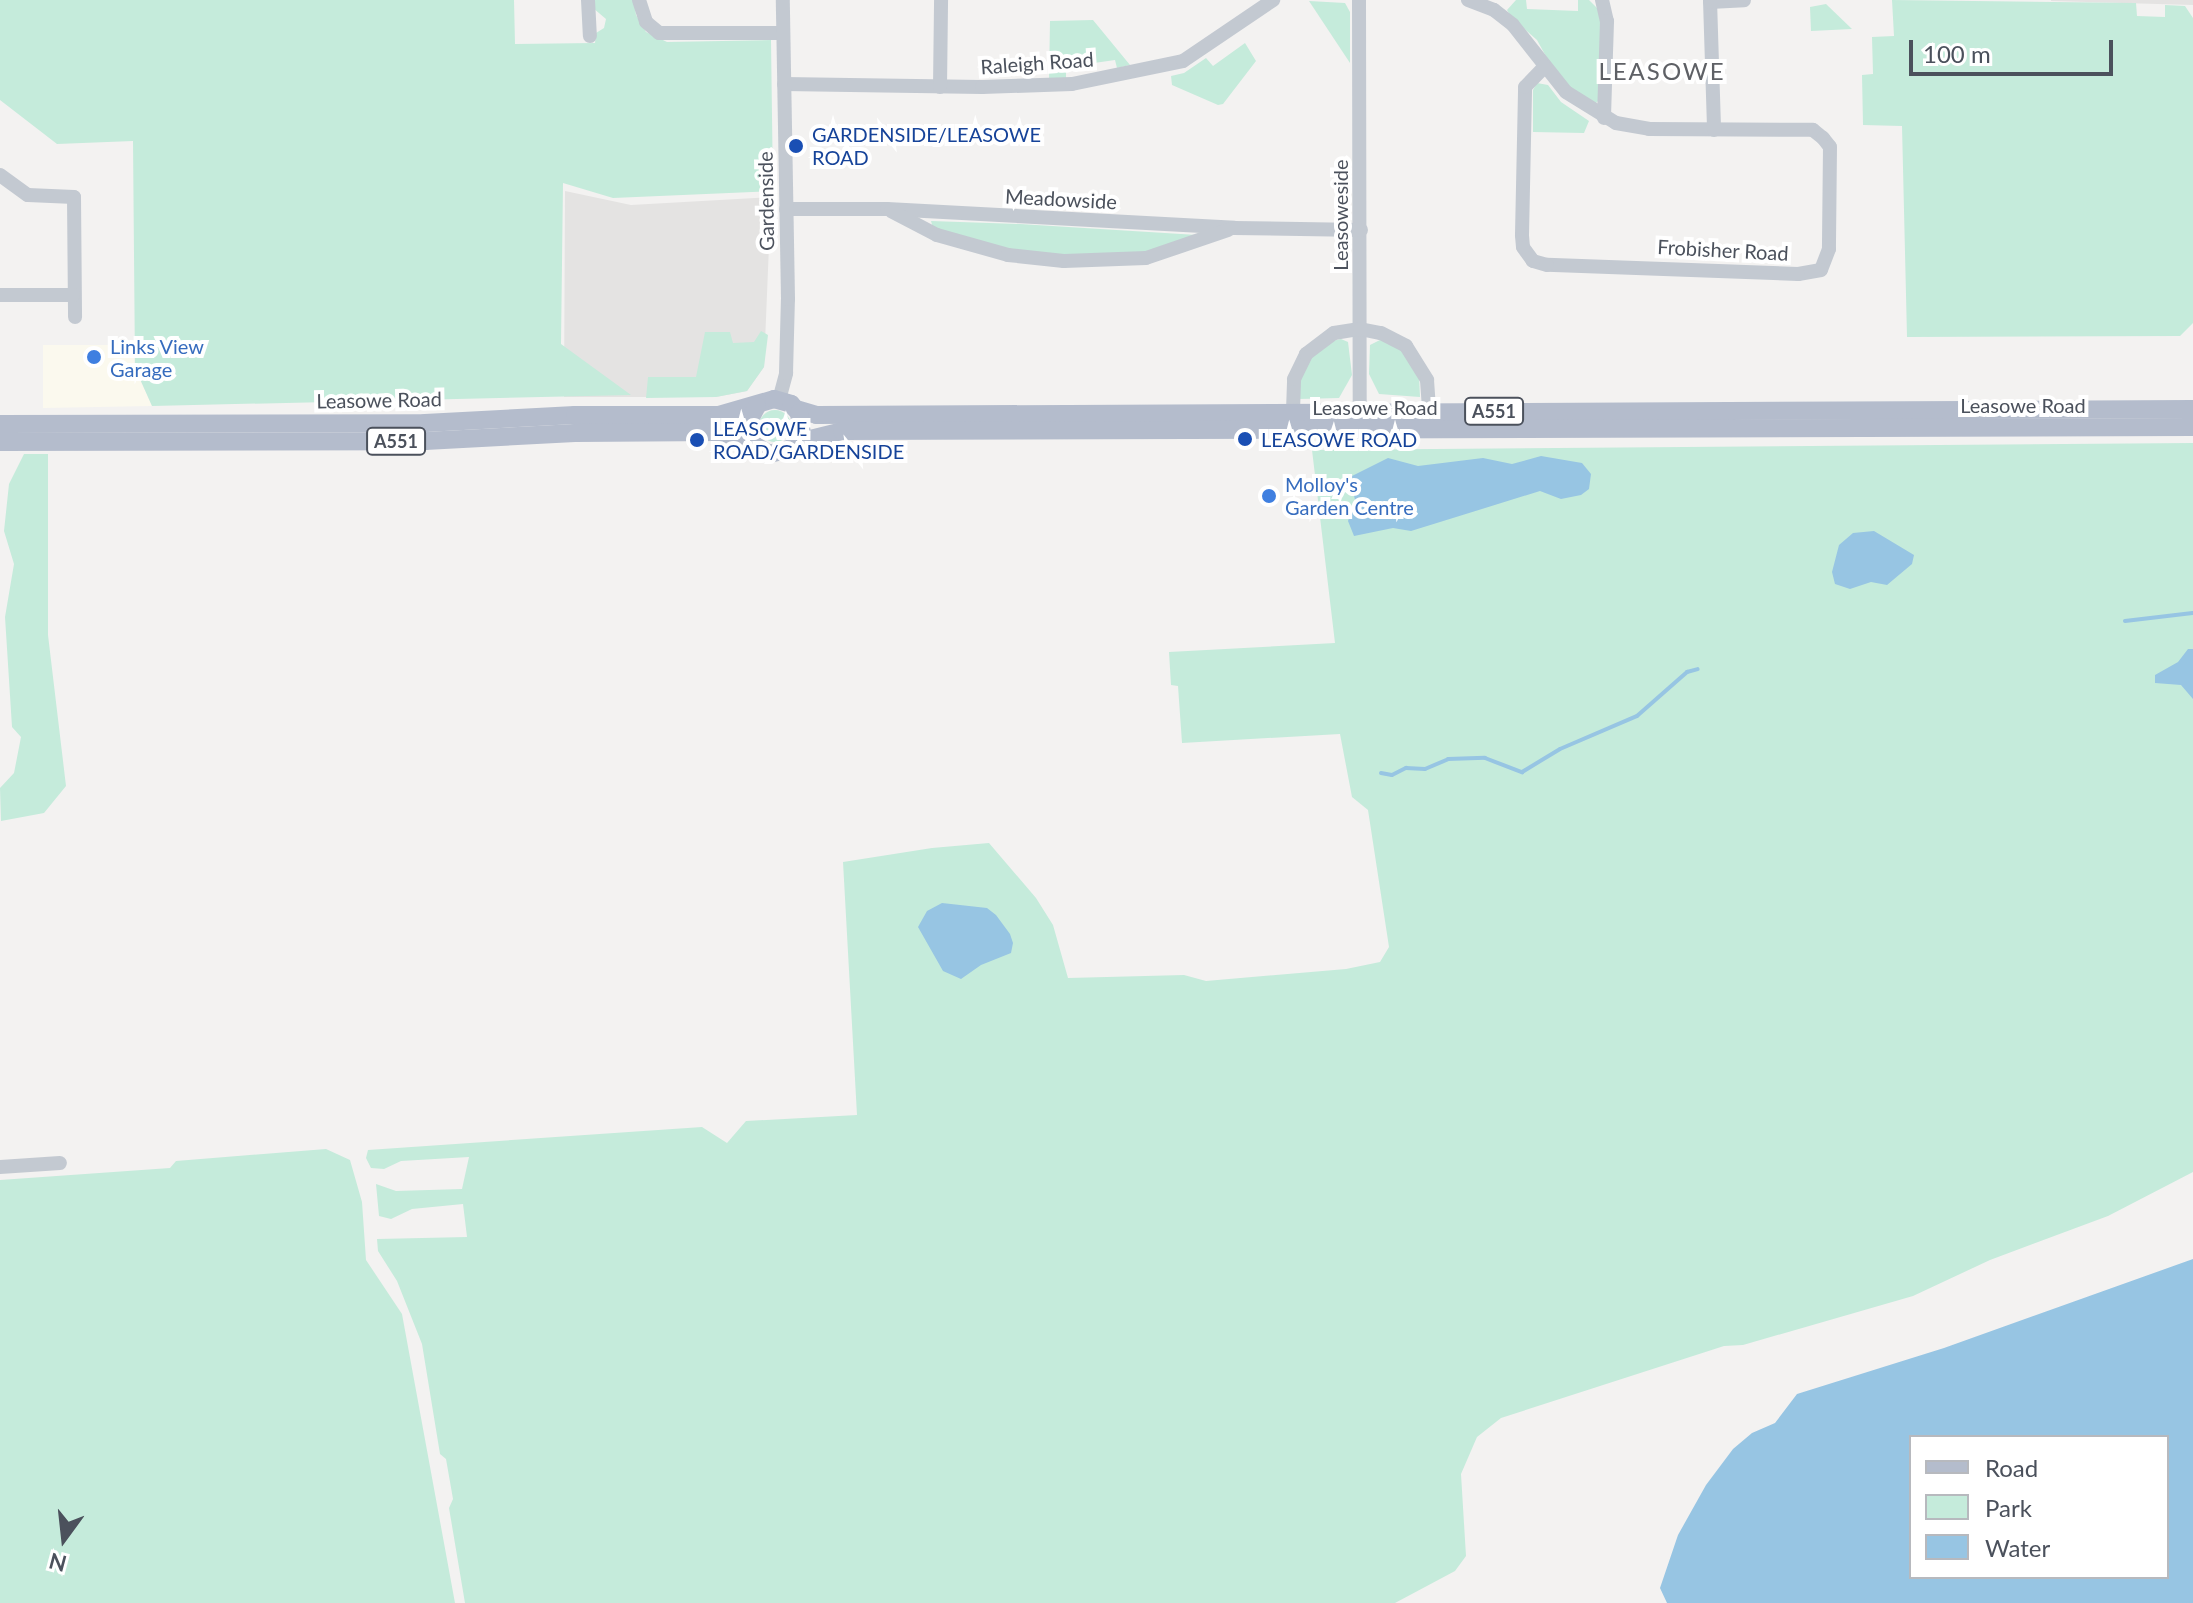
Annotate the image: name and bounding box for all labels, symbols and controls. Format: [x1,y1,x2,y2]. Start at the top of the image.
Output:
scale bar [1913,24,2117,74]
text: 100 m [1923,39,1991,68]
street label: Raleigh Road [980,47,1094,79]
district label: LEASOWE [1598,57,1726,85]
place label: GARDENSIDE/LEASOWE ROAD [812,122,1041,169]
marker: GARDENSIDE/LEASOWE ROAD [787,137,805,155]
street label: Gardenside [753,151,779,251]
street label: Leasoweside [1328,159,1352,271]
street label: Meadowside [1004,184,1118,214]
street label: Frobisher Road [1657,235,1789,265]
place label: Links View Garage [110,334,205,381]
marker: Links View Garage [85,348,103,366]
street label: Leasowe Road [316,387,442,413]
street label: Leasowe Road [1960,393,2086,417]
street label: Leasowe Road [1312,395,1438,419]
road number: A551 [1464,397,1524,425]
place label: LEASOWE ROAD/GARDENSIDE [713,416,904,463]
road number: A551 [366,427,426,455]
place label: LEASOWE ROAD [1261,427,1417,451]
marker: LEASOWE ROAD [1236,430,1254,448]
marker: LEASOWE ROAD/GARDENSIDE [688,431,706,449]
place label: Molloy's Garden Centre [1285,472,1414,519]
marker: Molloy's Garden Centre [1260,487,1278,505]
legend [1909,1435,2169,1579]
text: Road [1985,1453,2038,1482]
text: Park [1985,1493,2032,1522]
north arrow [24,1499,104,1579]
text: Water [1985,1533,2050,1562]
text: N [46,1547,69,1578]

